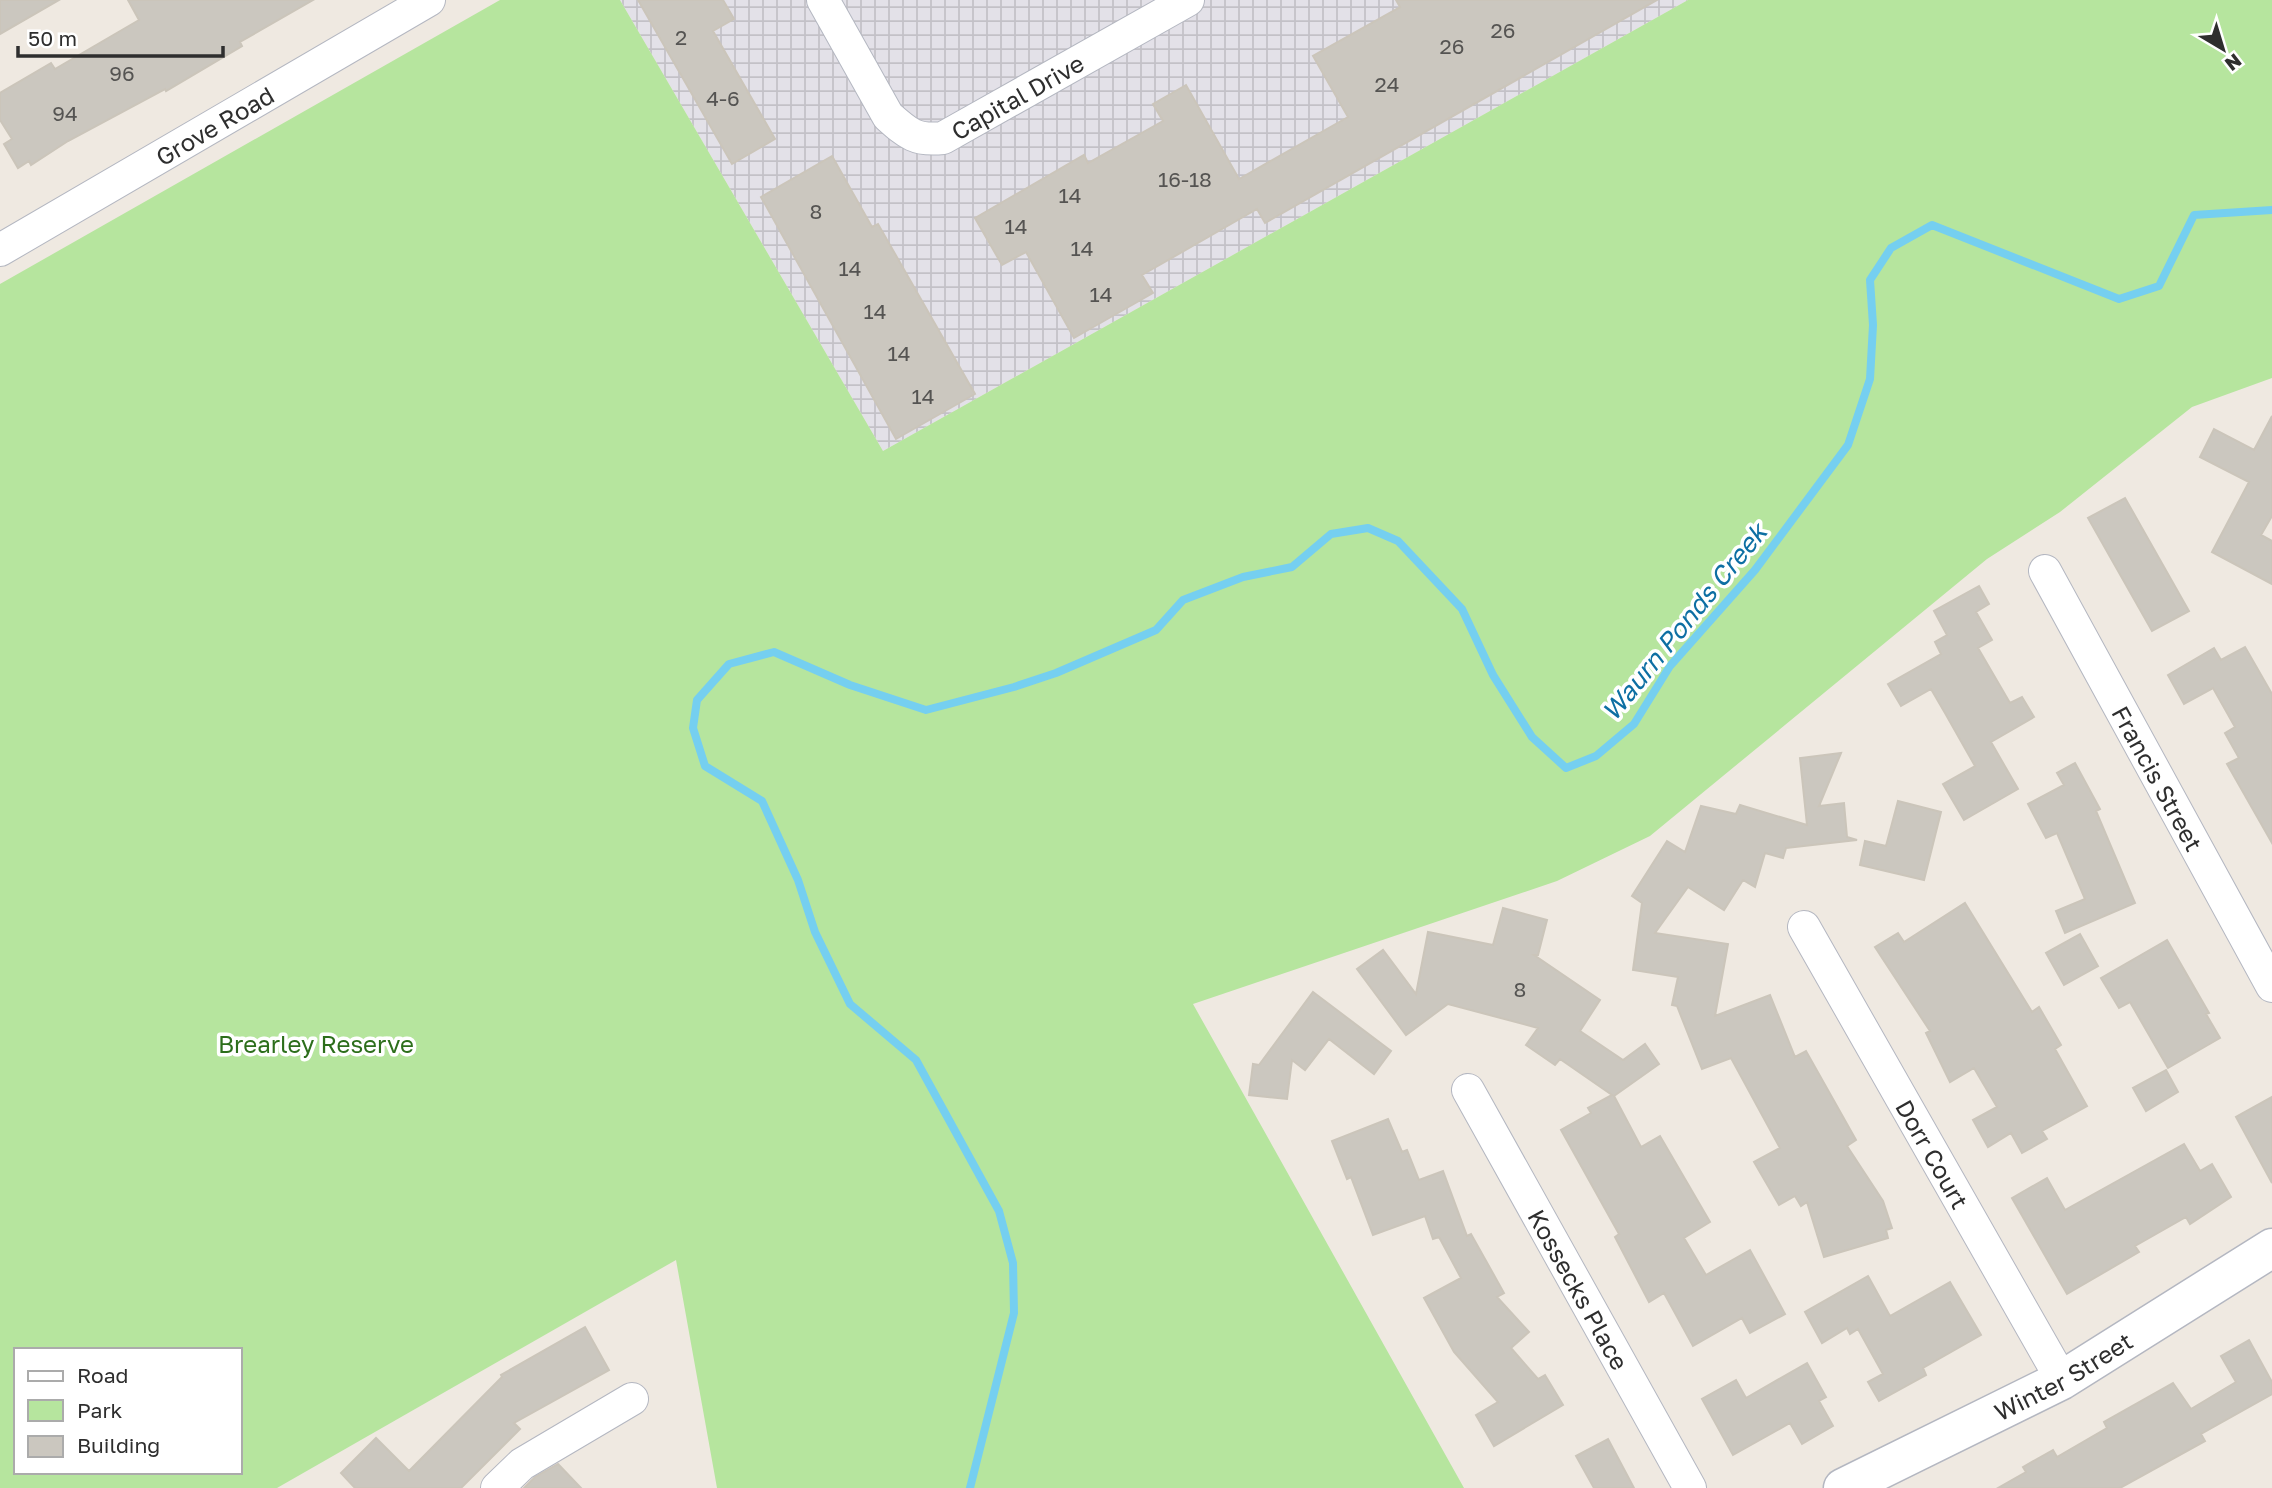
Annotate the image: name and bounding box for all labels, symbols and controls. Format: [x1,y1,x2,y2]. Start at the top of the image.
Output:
scale bar [18,14,222,58]
north arrow [2188,14,2258,84]
house number: 26 [1491,17,1515,43]
house number: 2 [675,24,687,50]
text: 50 m [28,25,77,51]
house number: 26 [1440,33,1464,59]
street label: Capital Drive [946,47,1088,145]
text: N [2221,49,2247,76]
house number: 96 [109,60,135,86]
house number: 24 [1375,71,1400,97]
street label: Grove Road [150,79,278,171]
house number: 4-6 [706,85,740,111]
house number: 94 [52,100,78,126]
house number: 16-18 [1158,166,1212,192]
house number: 14 [1059,182,1082,208]
house number: 8 [810,198,822,224]
house number: 14 [1005,213,1028,239]
house number: 14 [1071,235,1094,261]
house number: 14 [839,255,862,281]
house number: 14 [1090,281,1113,307]
house number: 14 [864,298,887,324]
house number: 14 [888,340,911,366]
house number: 14 [912,383,935,409]
water label: Waurn Ponds Creek [1595,516,1774,727]
street label: Francis Street [2107,700,2210,856]
house number: 8 [1514,976,1526,1002]
park label: Brearley Reserve [218,1029,414,1058]
street label: Dorr Court [1891,1094,1976,1213]
street label: Kossecks Place [1523,1204,1635,1374]
street label: Winter Street [1989,1325,2137,1426]
legend [14,1348,242,1474]
text: Road [77,1362,128,1388]
text: Park [77,1397,123,1423]
text: Building [77,1432,160,1458]

